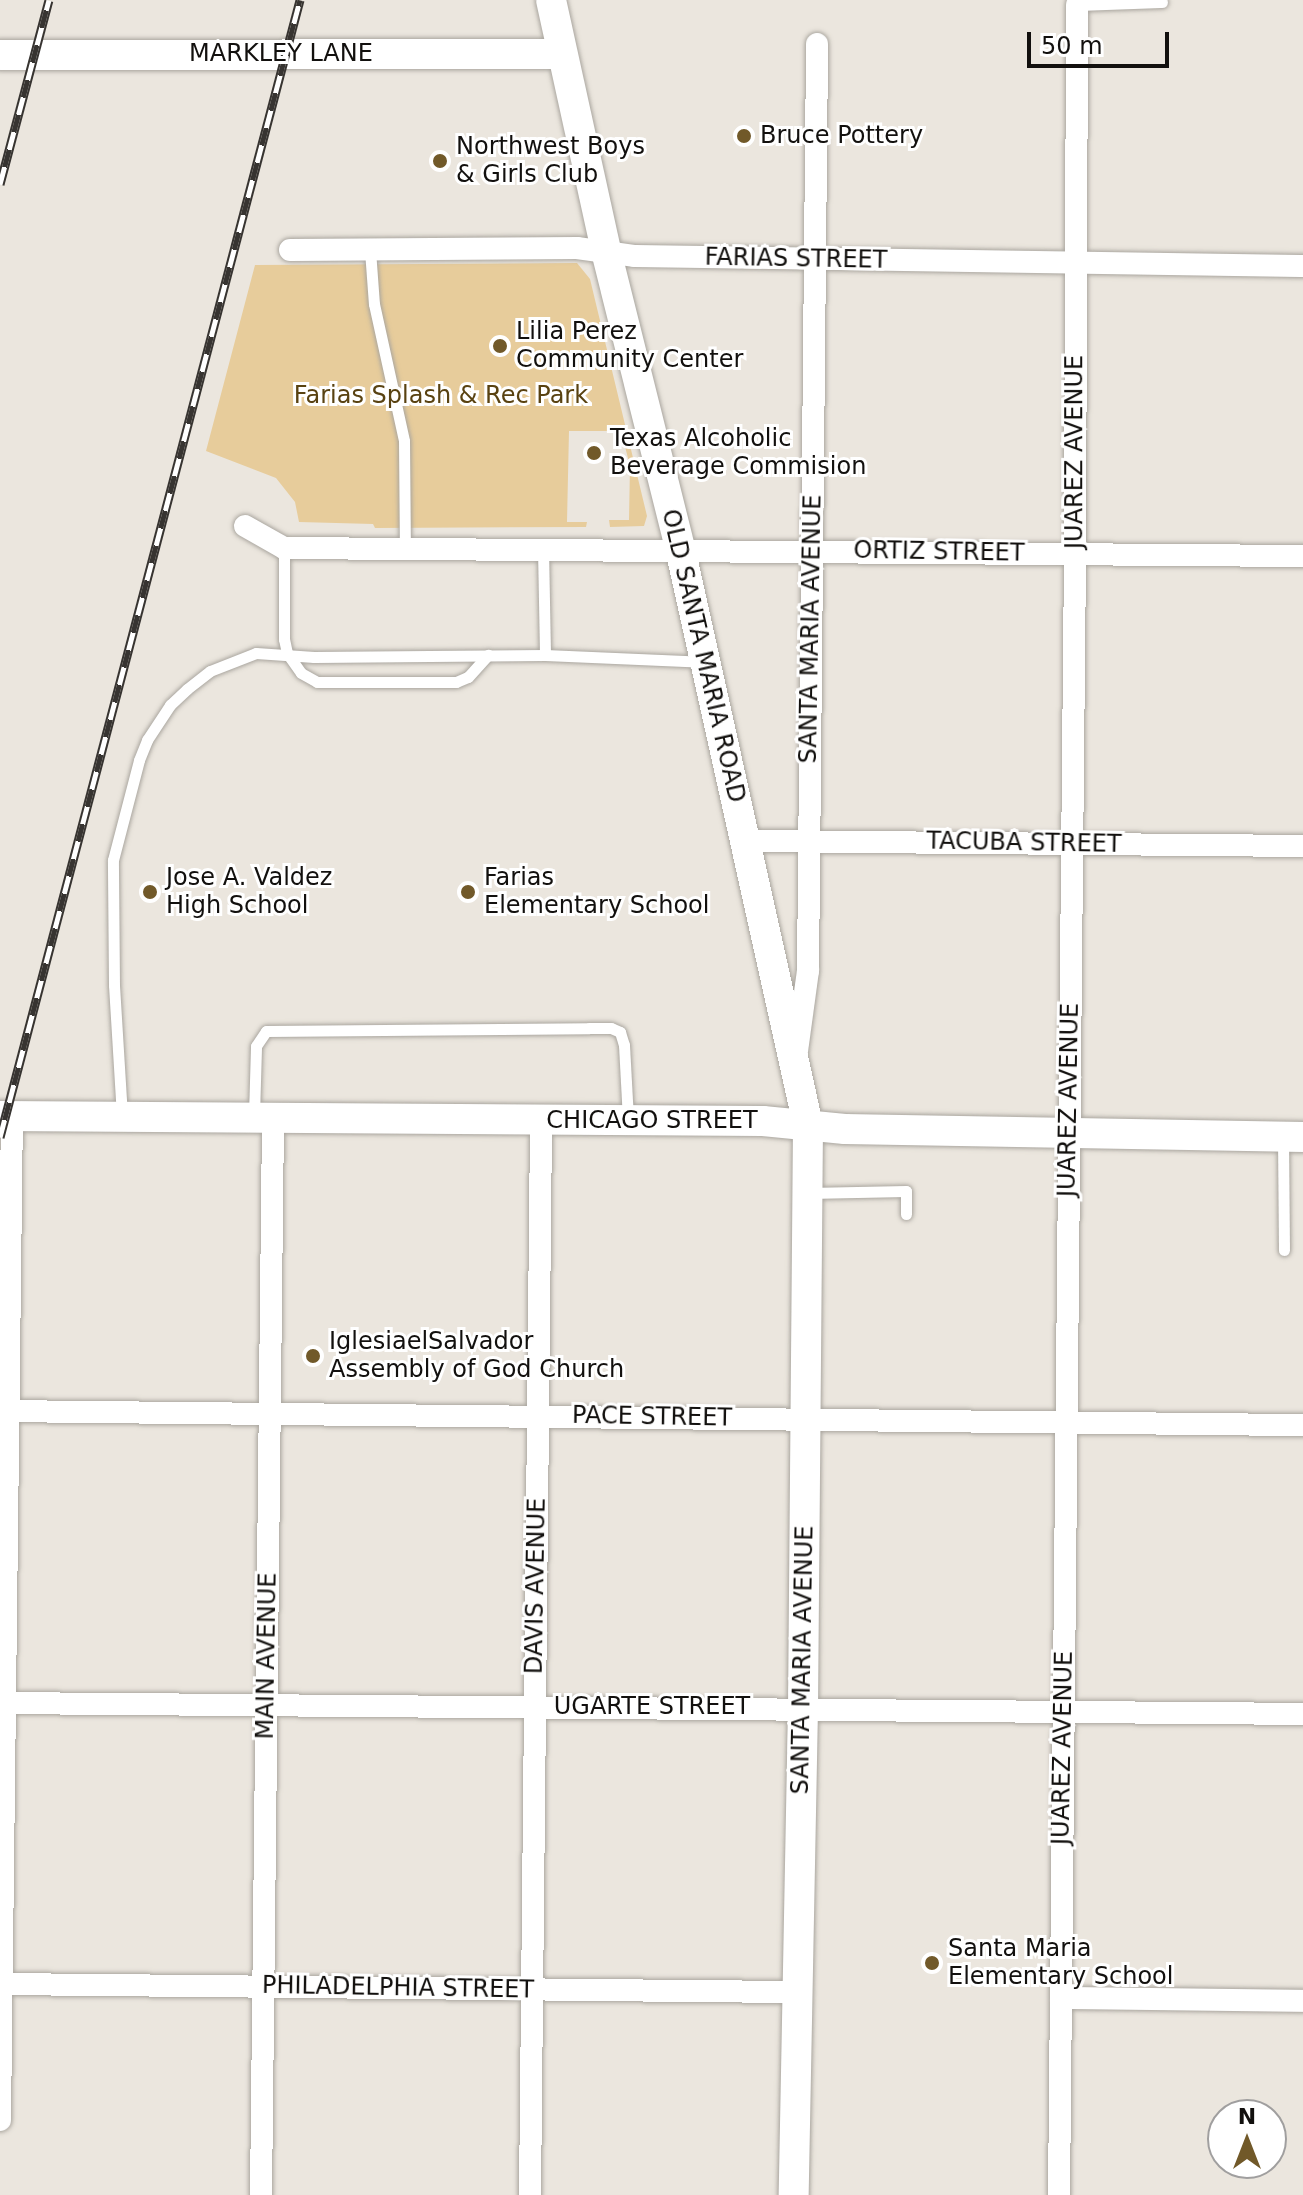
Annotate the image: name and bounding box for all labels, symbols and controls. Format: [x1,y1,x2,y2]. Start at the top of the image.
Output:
scale bar [1031,16,1173,66]
text: 50 m [1041,32,1103,60]
street label: MARKLEY LANE [189,40,373,68]
place label: Bruce Pottery [760,122,923,150]
marker: Bruce Pottery [735,127,753,145]
place label: Northwest Boys & Girls Club [456,133,645,189]
marker: Northwest Boys & Girls Club [431,152,449,170]
street label: FARIAS STREET [704,243,888,275]
place label: Lilia Perez Community Center [516,318,743,374]
marker: Lilia Perez Community Center [491,337,509,355]
street label: JUAREZ AVENUE [1061,355,1089,549]
park label: Farias Splash & Rec Park [294,382,588,410]
place label: Texas Alcoholic Beverage Commision [610,425,866,481]
marker: Texas Alcoholic Beverage Commision [585,444,603,462]
street label: SANTA MARIA AVENUE [794,494,828,764]
street label: OLD SANTA MARIA ROAD [655,506,751,806]
street label: ORTIZ STREET [853,536,1025,568]
street label: TACUBA STREET [926,827,1122,859]
place label: Jose A. Valdez High School [166,864,332,920]
place label: Farias Elementary School [484,864,709,920]
marker: Jose A. Valdez High School [141,883,159,901]
marker: Farias Elementary School [459,883,477,901]
street label: JUAREZ AVENUE [1053,1003,1085,1197]
street label: CHICAGO STREET [546,1107,758,1135]
place label: IglesiaelSalvador Assembly of God Church [329,1328,624,1384]
marker: IglesiaelSalvador Assembly of God Church [304,1347,322,1365]
street label: PACE STREET [572,1401,732,1433]
street label: DAVIS AVENUE [520,1498,552,1674]
street label: SANTA MARIA AVENUE [786,1525,820,1795]
street label: MAIN AVENUE [251,1572,283,1740]
street label: JUAREZ AVENUE [1047,1651,1079,1845]
street label: UGARTE STREET [554,1693,750,1721]
place label: Santa Maria Elementary School [948,1935,1173,1991]
marker: Santa Maria Elementary School [923,1954,941,1972]
street label: PHILADELPHIA STREET [262,1971,534,2005]
north arrow [1207,2099,1287,2179]
text: N [1238,2104,1256,2129]

